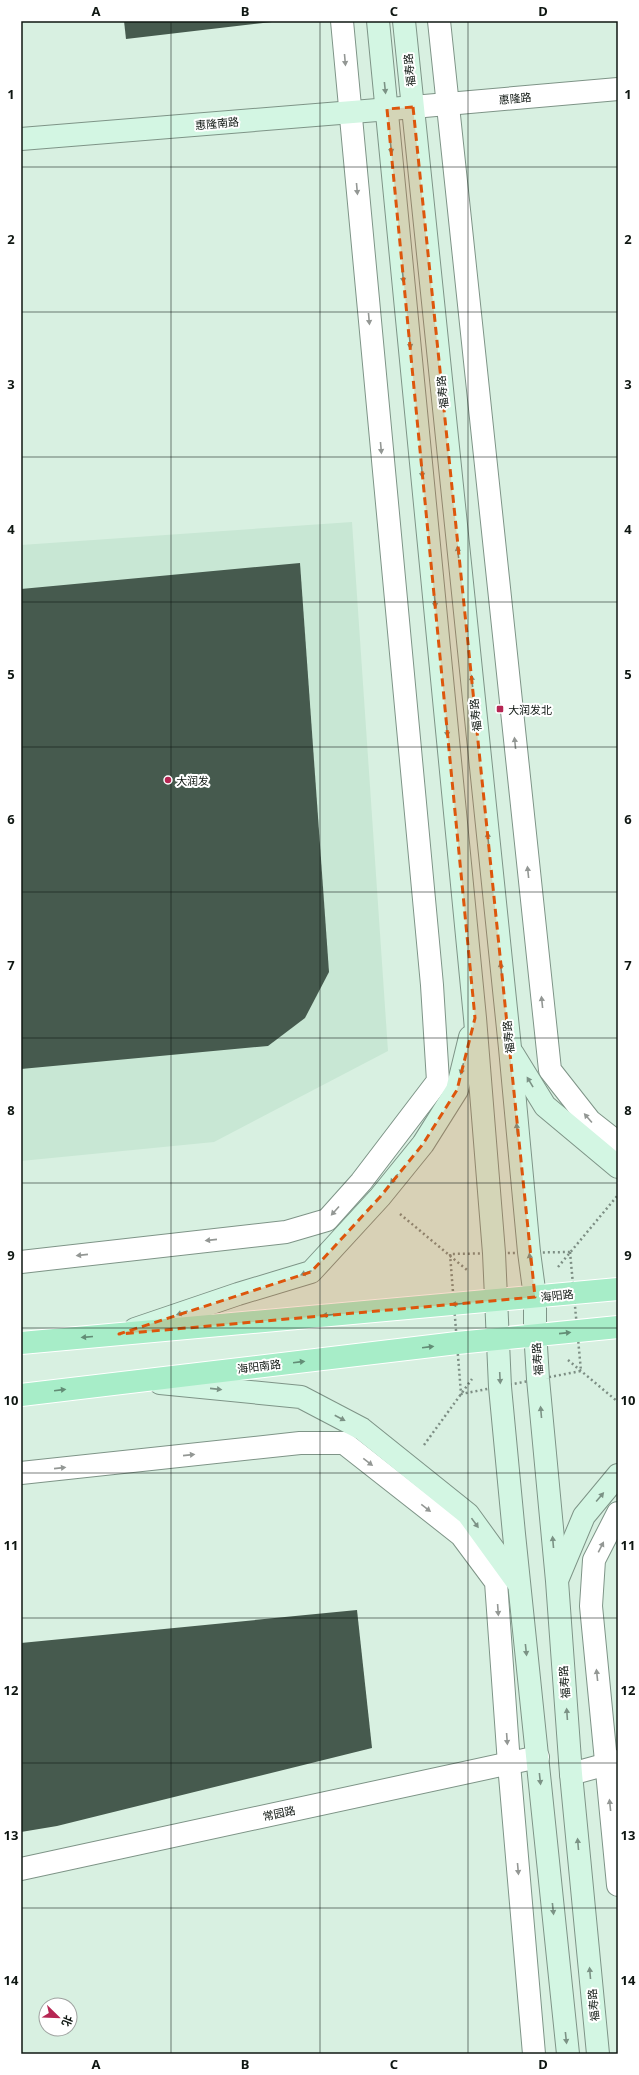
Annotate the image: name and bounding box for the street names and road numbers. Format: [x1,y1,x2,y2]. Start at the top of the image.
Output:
street label: 福寿路 [400,53,418,87]
street label: 惠隆路 [498,89,532,107]
street label: 惠隆南路 [194,114,240,132]
street label: 福寿路 [433,375,451,409]
street label: 福寿路 [466,698,484,732]
street label: 福寿路 [499,1020,517,1054]
street label: 海阳路 [540,1286,574,1304]
street label: 福寿路 [528,1342,546,1376]
street label: 海阳南路 [236,1356,282,1376]
street label: 福寿路 [555,1665,573,1699]
street label: 常园路 [261,1802,297,1824]
street label: 福寿路 [584,1988,602,2022]

